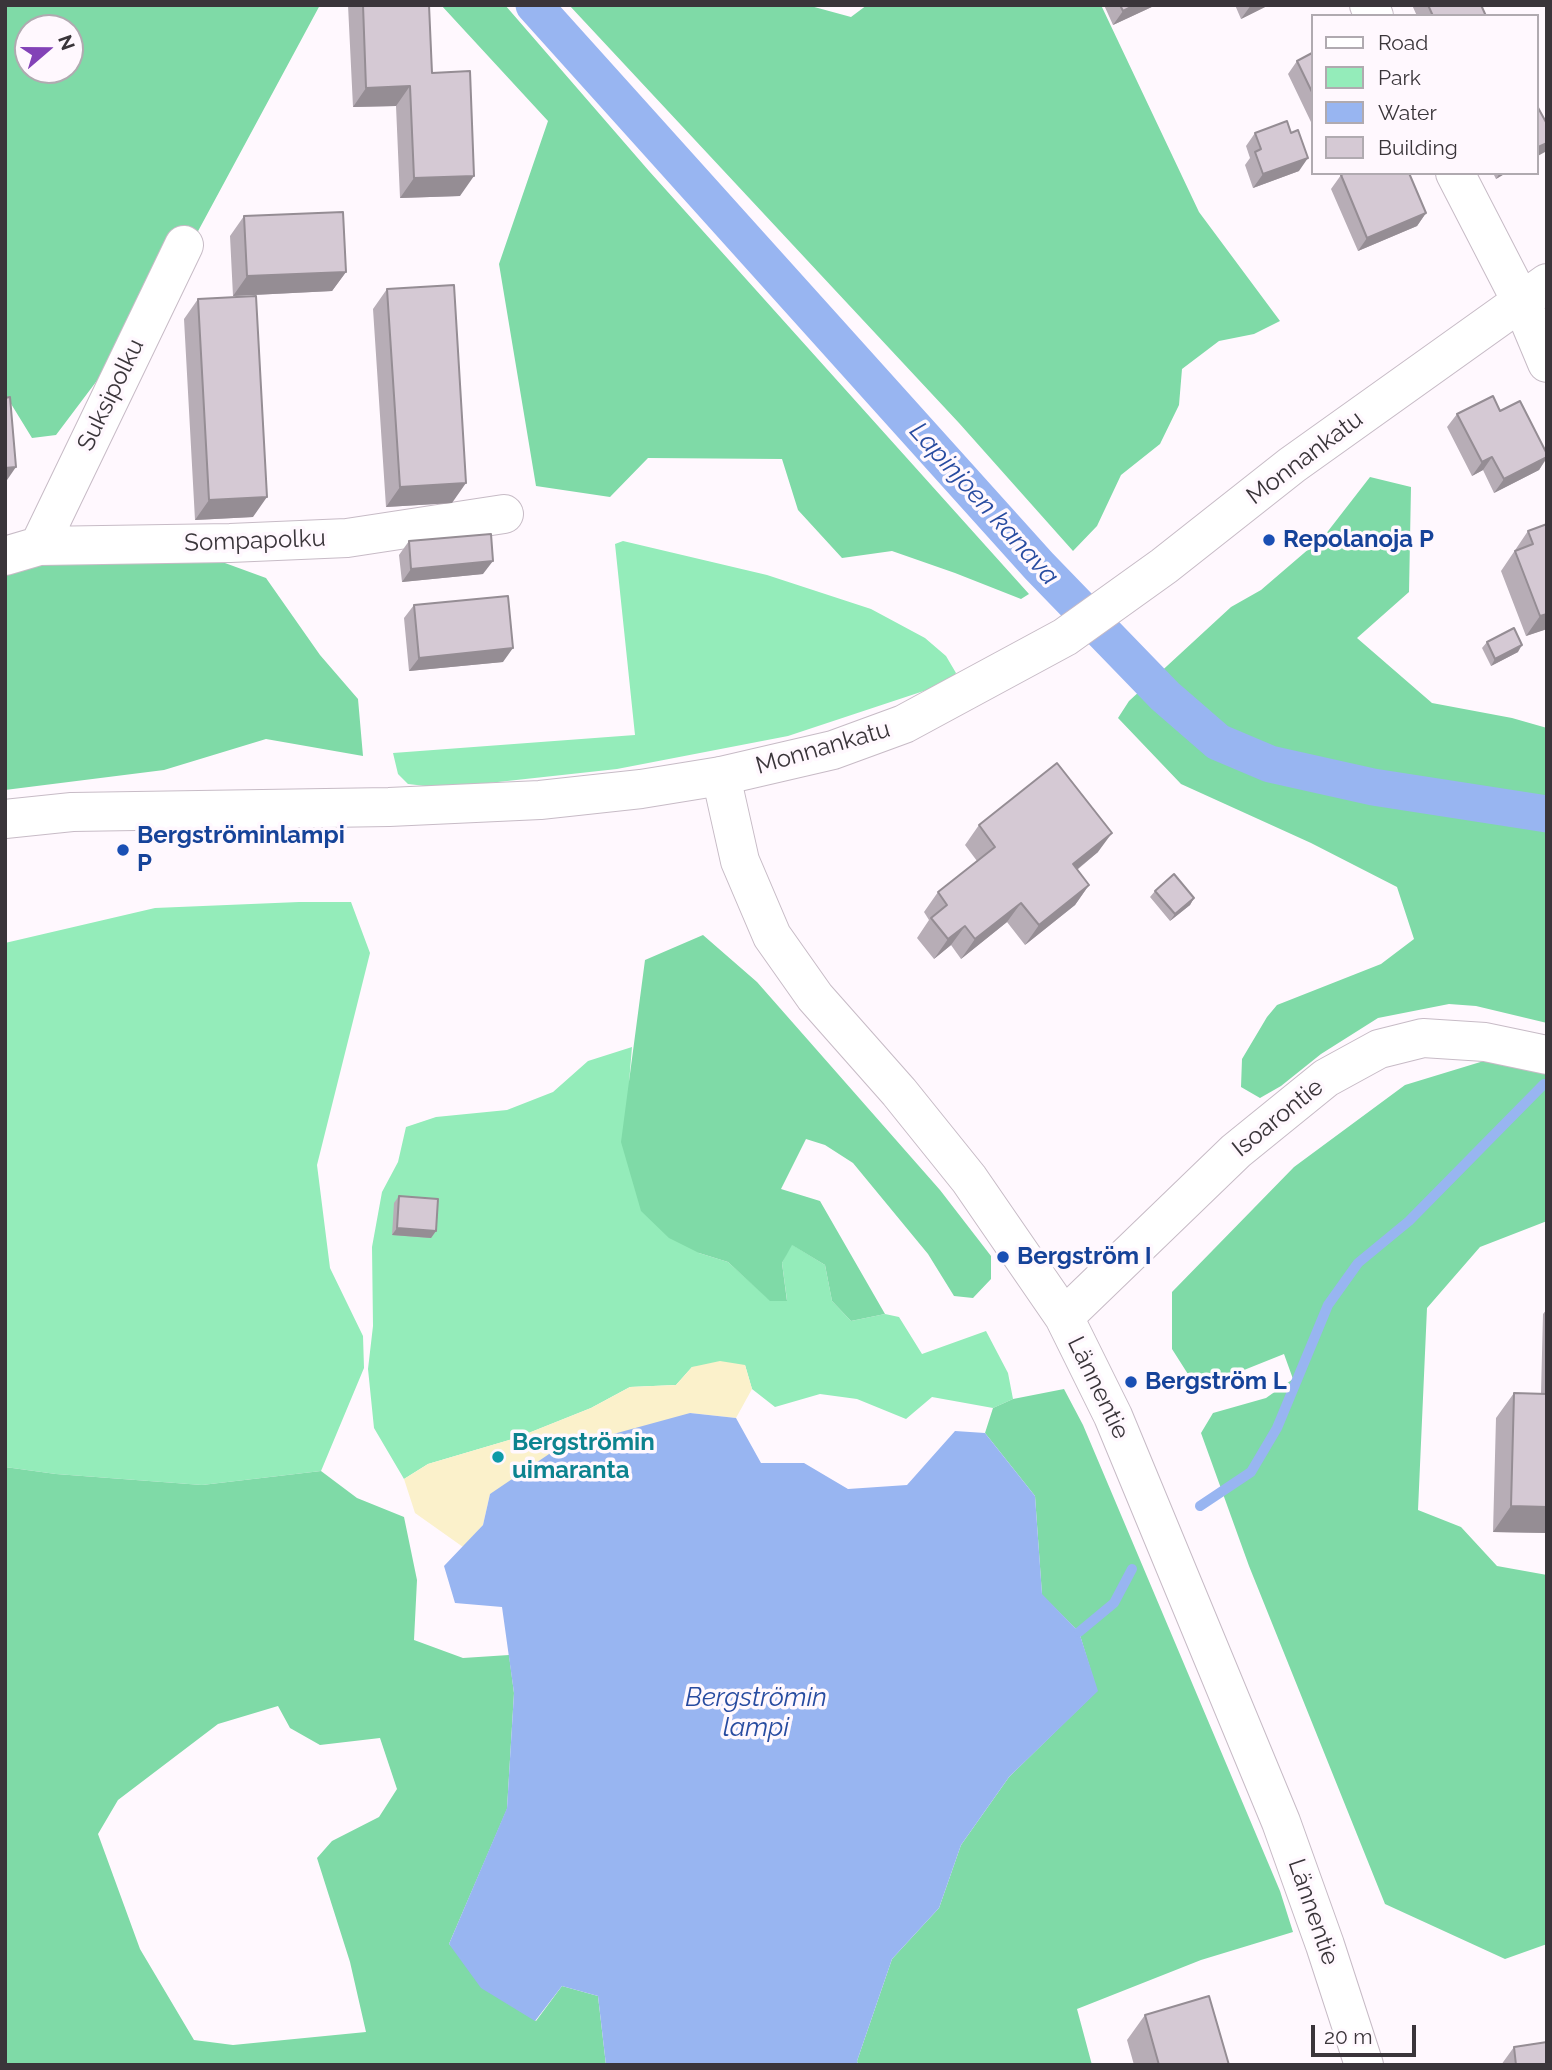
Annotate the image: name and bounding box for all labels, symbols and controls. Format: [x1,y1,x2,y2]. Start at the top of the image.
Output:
north arrow [14,14,84,84]
legend [1310,14,1538,175]
text: Road [1378,30,1428,55]
text: N [54,32,80,53]
text: Park [1378,65,1421,90]
text: Water [1378,100,1437,125]
text: Building [1378,135,1458,160]
street label: Suksipolku [72,334,150,456]
street label: Monnankatu [1241,405,1369,511]
water label: Lapinjoen kanava [903,416,1065,592]
street label: Sompapolku [184,524,326,558]
place label: Repolanoja P [1283,526,1434,554]
marker: Repolanoja P [1261,532,1277,548]
street label: Monnankatu [753,715,893,781]
place label: Bergströminlampi P [137,822,345,878]
marker: Bergströminlampi P [115,842,131,858]
street label: Isoarontie [1227,1073,1329,1163]
place label: Bergström I [1017,1243,1152,1271]
marker: Bergström I [995,1249,1011,1265]
street label: Lännentie [1061,1332,1135,1444]
place label: Bergström L [1145,1368,1287,1396]
marker: Bergström L [1123,1374,1139,1390]
place label: Bergströmin uimaranta [512,1429,655,1485]
marker: Bergströmin uimaranta [490,1449,506,1465]
water label: Bergströmin lampi [685,1682,827,1744]
street label: Lännentie [1281,1855,1345,1969]
scale bar [1314,2010,1419,2054]
text: 20 m [1324,2024,1372,2049]

